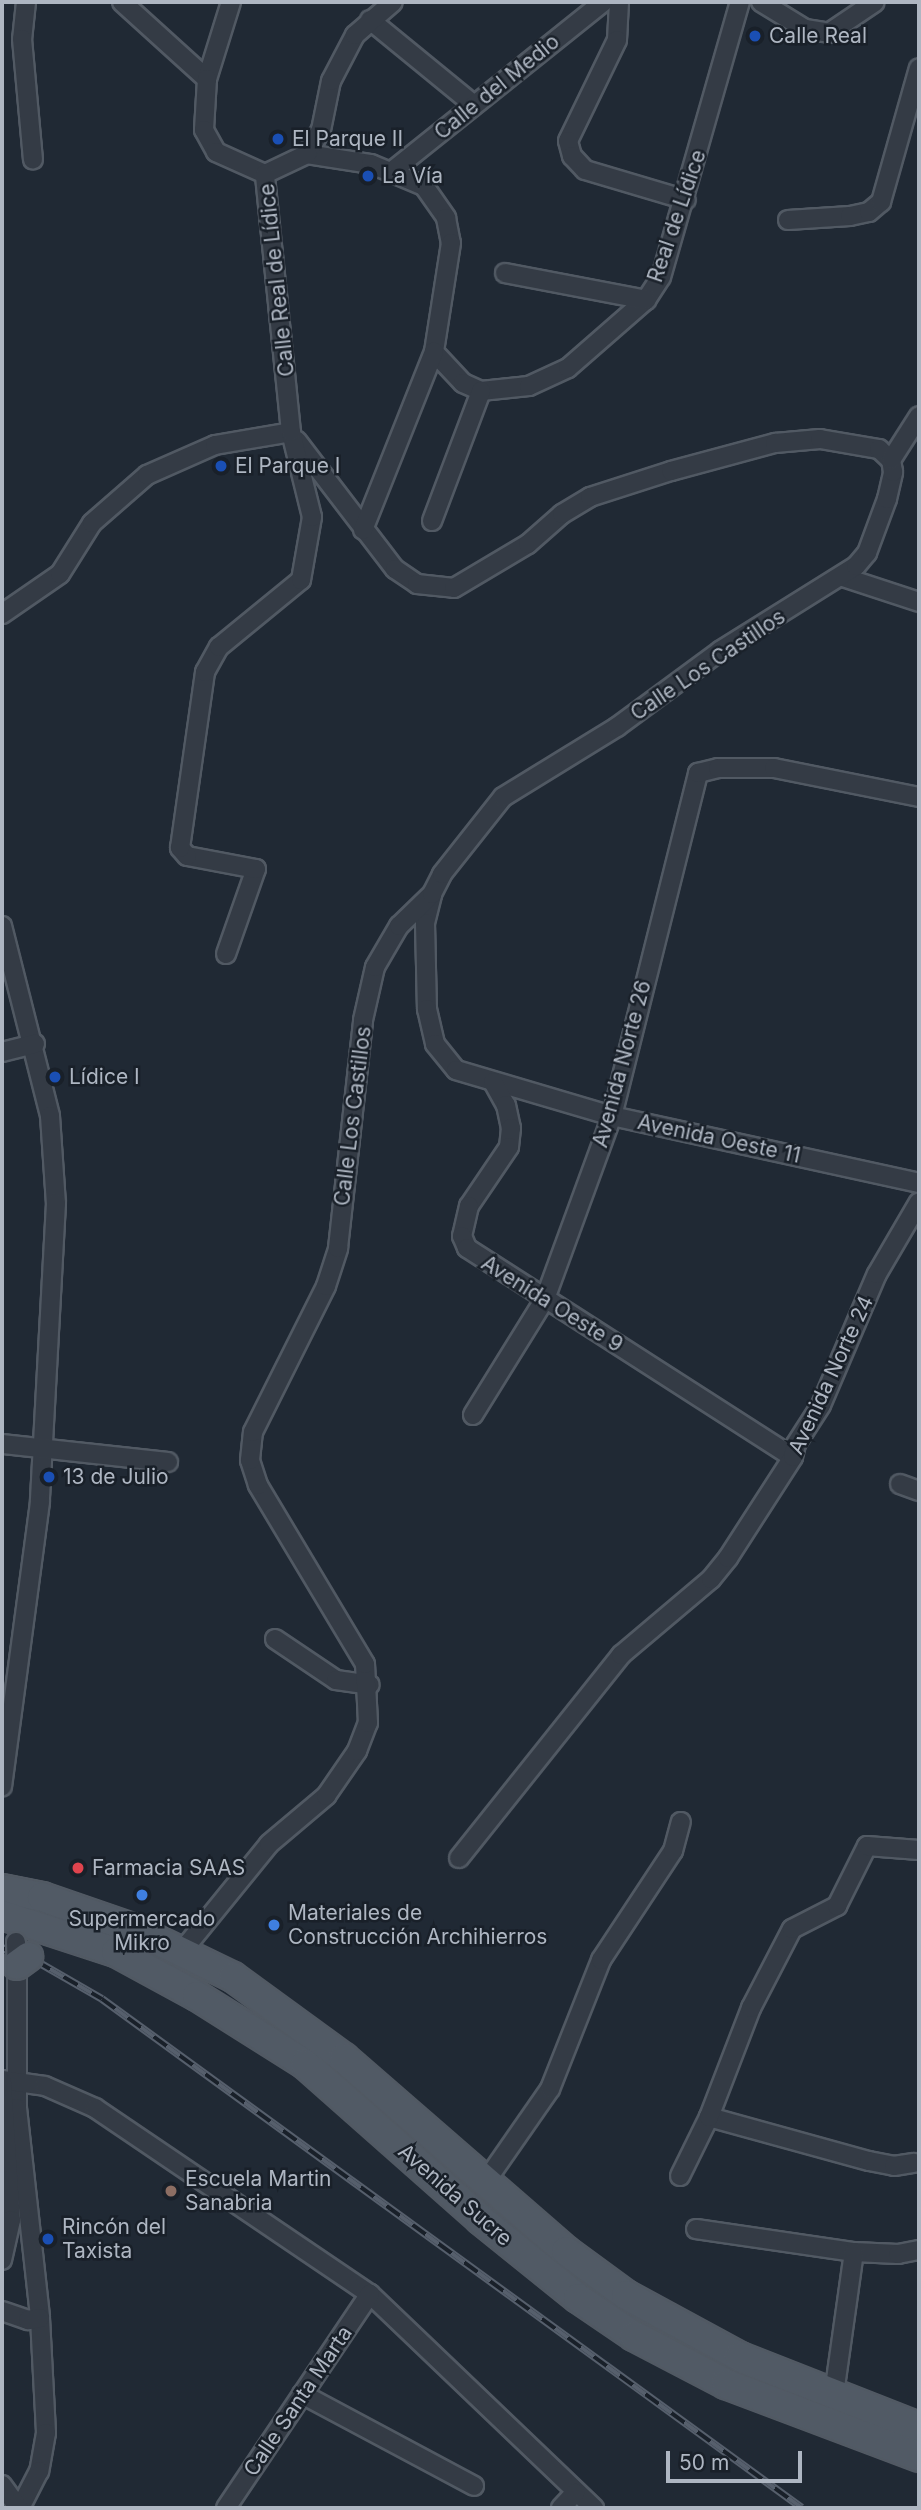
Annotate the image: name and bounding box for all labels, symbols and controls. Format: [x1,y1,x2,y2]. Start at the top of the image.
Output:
place label: Calle Real [769,23,867,49]
marker: Calle Real [747,28,763,44]
street label: Calle del Medio [430,29,564,145]
place label: El Parque II [292,126,403,152]
marker: El Parque II [270,131,286,147]
street label: Real de Lídice [643,146,711,286]
place label: La Vía [382,163,443,189]
marker: La Vía [360,168,376,184]
street label: Calle Real de Lídice [254,182,300,378]
place label: El Parque I [235,453,340,479]
marker: El Parque I [213,458,229,474]
street label: Calle Los Castillos [626,604,790,726]
street label: Avenida Norte 26 [588,978,656,1150]
street label: Calle Los Castillos [329,1025,377,1207]
place label: Lídice I [69,1064,140,1090]
marker: Lídice I [47,1069,63,1085]
street label: Avenida Oeste 11 [635,1109,803,1169]
street label: Avenida Oeste 9 [477,1250,627,1358]
street label: Avenida Norte 24 [783,1292,879,1458]
place label: 13 de Julio [63,1464,169,1490]
marker: 13 de Julio [41,1469,57,1485]
place label: Farmacia SAAS [92,1855,245,1881]
marker: Farmacia SAAS [70,1860,86,1876]
marker: Supermercado Mikro [134,1887,150,1903]
place label: Materiales de Construcción Archihierros [288,1900,547,1950]
place label: Supermercado Mikro [69,1906,215,1956]
marker: Materiales de Construcción Archihierros [266,1917,282,1933]
street label: Avenida Sucre [393,2139,517,2251]
place label: Escuela Martin Sanabria [185,2166,332,2216]
marker: Escuela Martin Sanabria [163,2183,179,2199]
place label: Rincón del Taxista [62,2214,166,2264]
marker: Rincón del Taxista [40,2231,56,2247]
street label: Calle Santa Marta [238,2321,358,2481]
scale bar [669,2436,806,2480]
text: 50 m [679,2450,729,2475]

